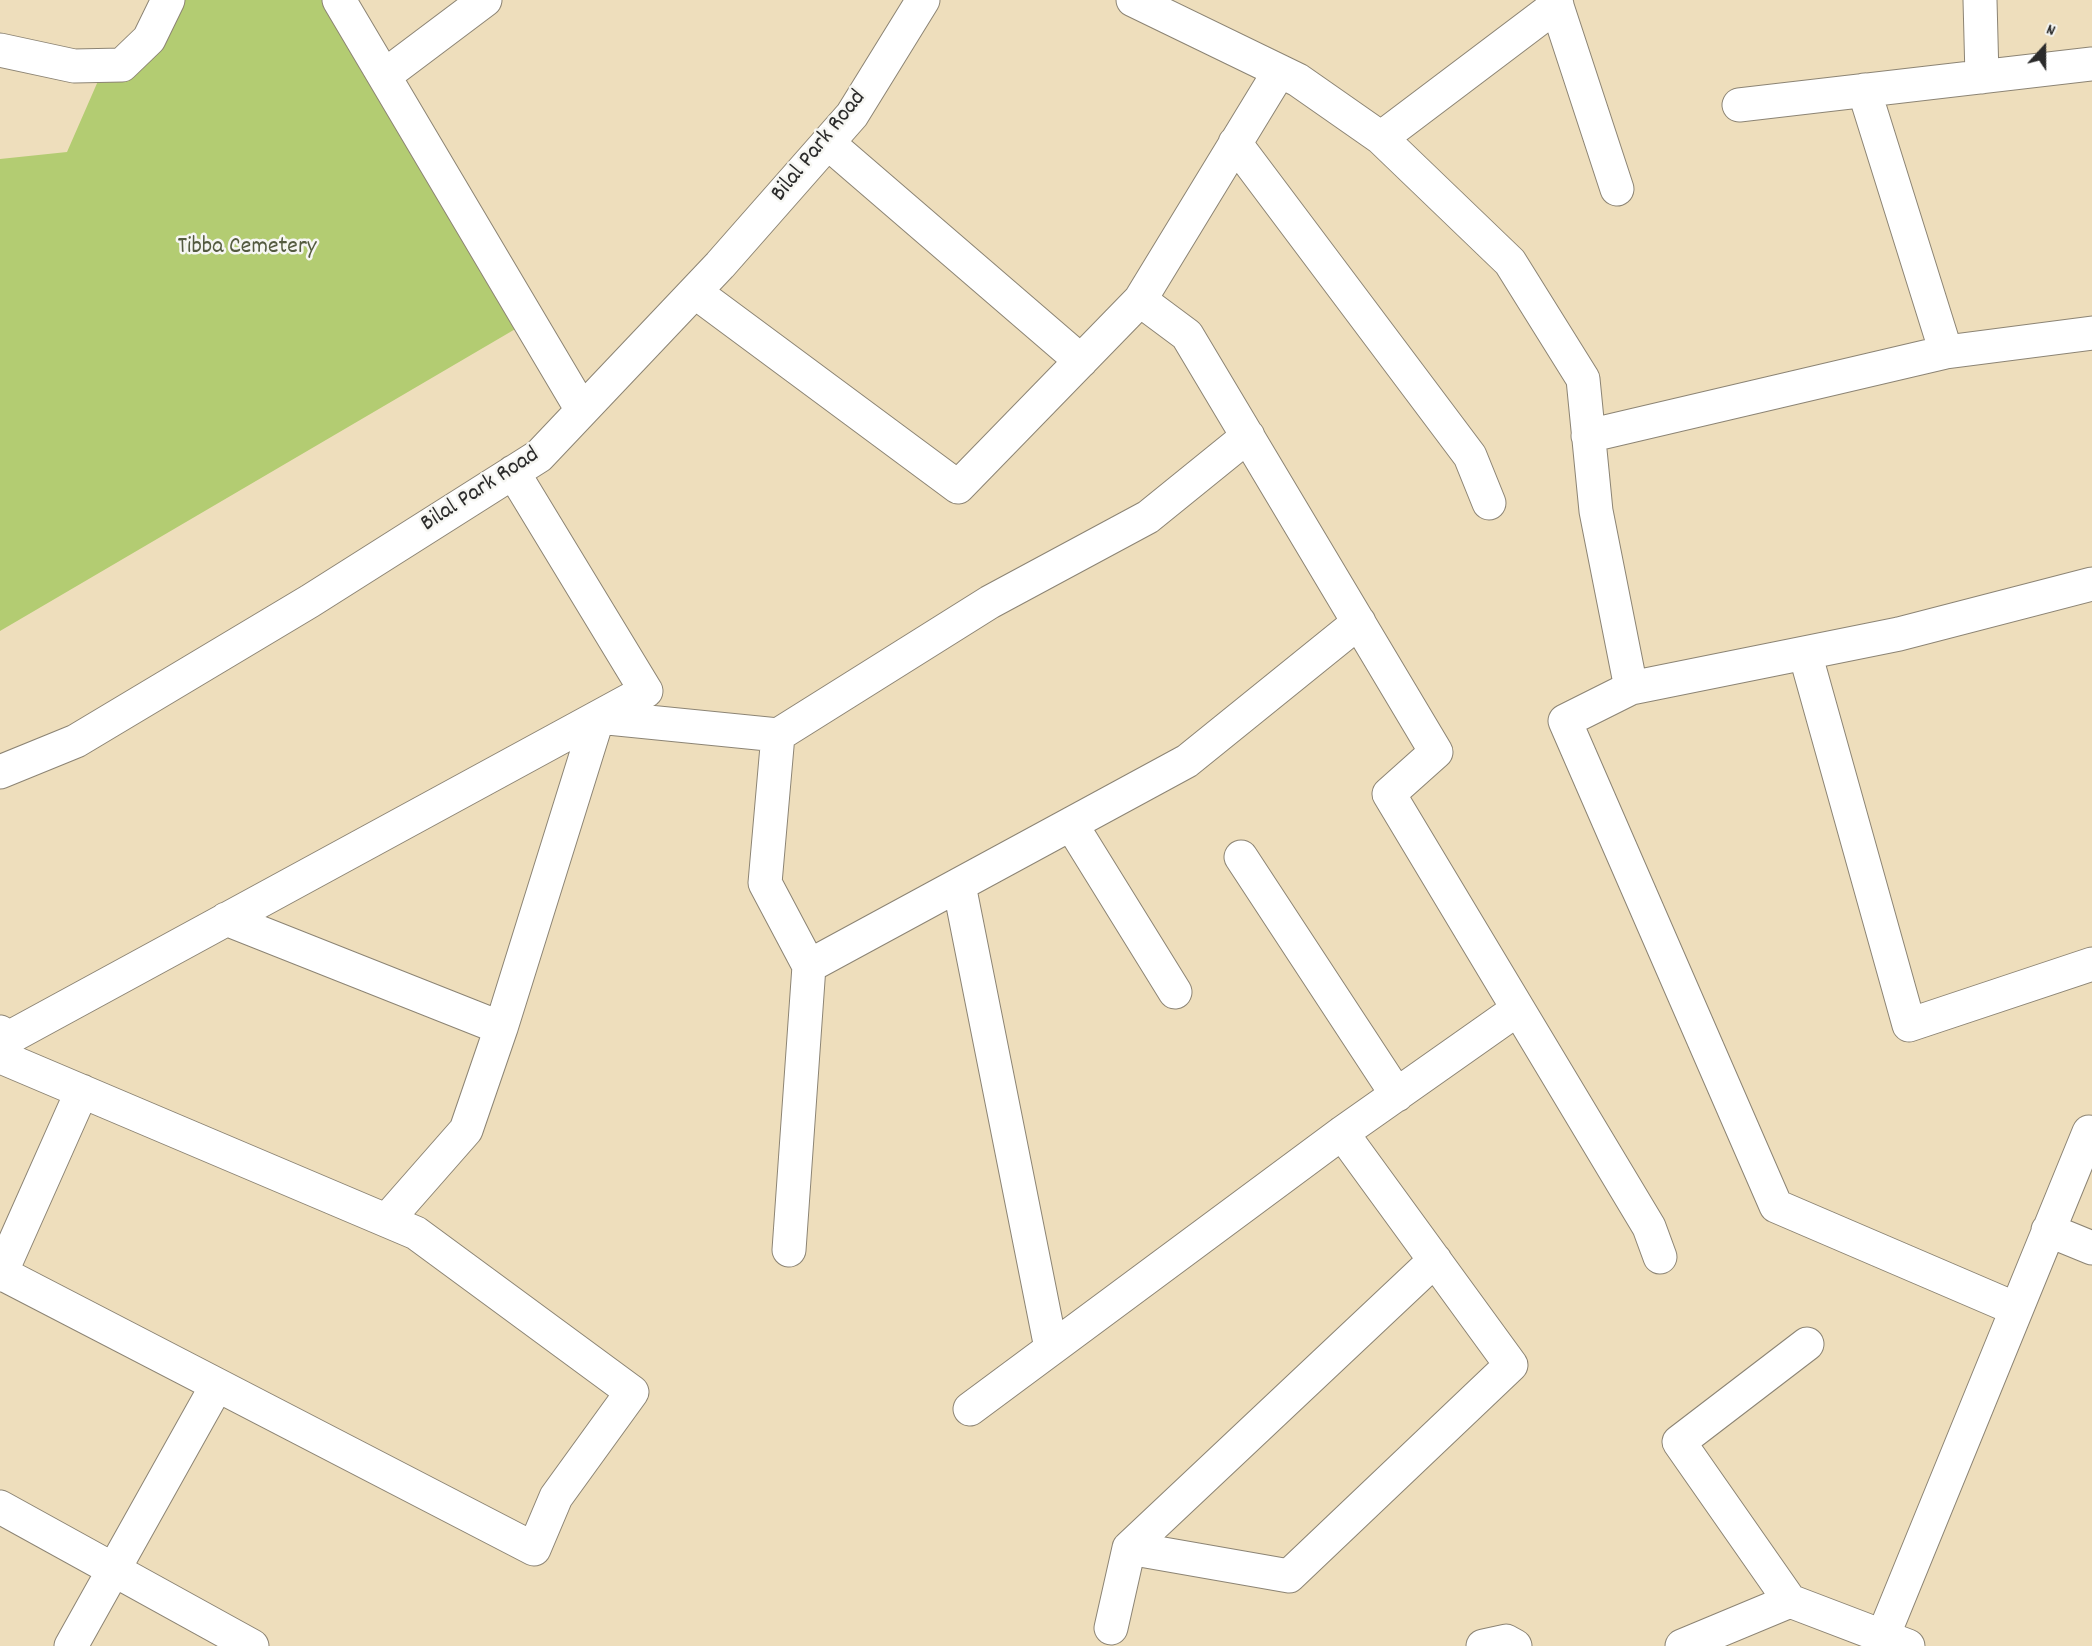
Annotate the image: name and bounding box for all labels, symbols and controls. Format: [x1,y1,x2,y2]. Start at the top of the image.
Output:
north arrow [2014,18,2074,78]
text: N [2043,19,2058,43]
street label: Bilal Park Road [766,85,874,209]
park label: Tibba Cemetery [177,235,317,263]
street label: Bilal Park Road [416,442,546,540]

